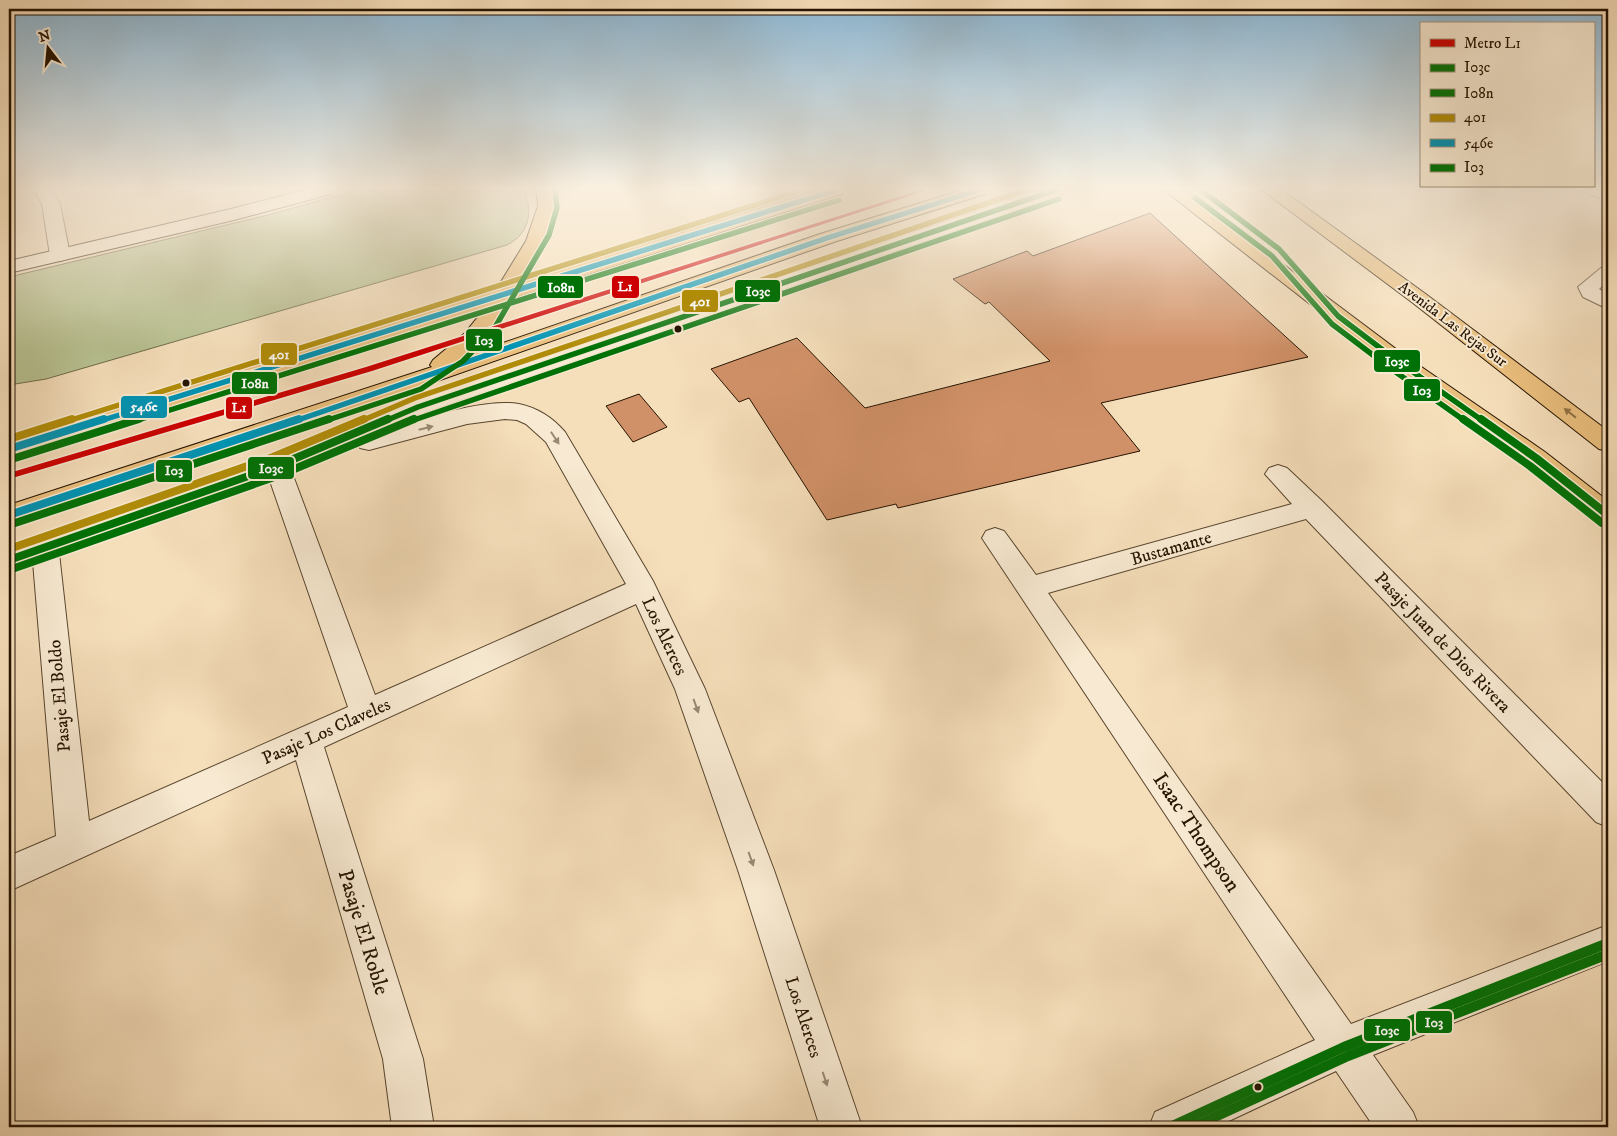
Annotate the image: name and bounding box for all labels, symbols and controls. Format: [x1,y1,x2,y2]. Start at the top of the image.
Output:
north arrow [22,22,72,72]
legend [1420,22,1594,188]
text: N [37,26,53,47]
text: Metro L1 [1464,34,1521,53]
text: I03c [1464,58,1491,77]
text: I08n [1464,84,1494,103]
text: 401 [1464,108,1486,127]
text: 546e [1464,134,1493,153]
text: I03 [1464,158,1484,177]
line badge: I08n [537,275,584,299]
line badge: L1 [611,275,640,299]
street label: Avenida Las Rejas Sur [1395,277,1511,372]
text: L1 [617,278,633,296]
text: I08n [547,279,575,297]
line badge: I03c [734,279,781,303]
text: I03c [746,283,770,301]
line badge: 401 [681,289,719,313]
text: 401 [689,293,710,311]
unlabelled marker [673,324,683,334]
line badge: I03 [465,328,503,352]
text: I03 [475,332,493,350]
line badge: 401 [260,342,298,366]
text: 401 [268,346,289,364]
line badge: I03c [1373,349,1421,373]
text: I03c [1385,353,1409,371]
line badge: I08n [231,371,278,395]
text: I08n [241,375,269,393]
unlabelled marker [181,378,191,388]
line badge: I03 [1403,378,1441,402]
text: I03 [1413,382,1431,400]
line badge: 546e [120,395,168,419]
line badge: L1 [225,396,253,420]
text: 546e [129,398,158,416]
text: L1 [231,399,247,417]
one-way arrow [1564,407,1577,418]
one-way arrow [418,423,433,431]
one-way arrow [551,432,560,445]
line badge: I03c [247,456,295,480]
line badge: I03 [155,459,193,483]
text: I03c [259,460,283,478]
text: I03 [165,462,183,480]
street label: Bustamante [1128,527,1214,571]
street label: Pasaje Juan de Dios Rivera [1369,568,1515,718]
street label: Los Alerces [636,594,692,679]
street label: Pasaje El Boldo [44,639,76,753]
street label: Pasaje Los Claveles [259,694,394,770]
one-way arrow [692,699,700,714]
street label: Isaac Thompson [1147,768,1246,897]
one-way arrow [748,851,755,866]
street label: Pasaje El Roble [332,866,395,998]
street label: Los Alerces [780,974,826,1061]
line badge: I03 [1415,1010,1453,1034]
text: I03 [1425,1014,1443,1032]
line badge: I03c [1363,1018,1411,1042]
text: I03c [1375,1022,1399,1040]
one-way arrow [821,1072,829,1087]
unlabelled marker [1253,1082,1263,1092]

